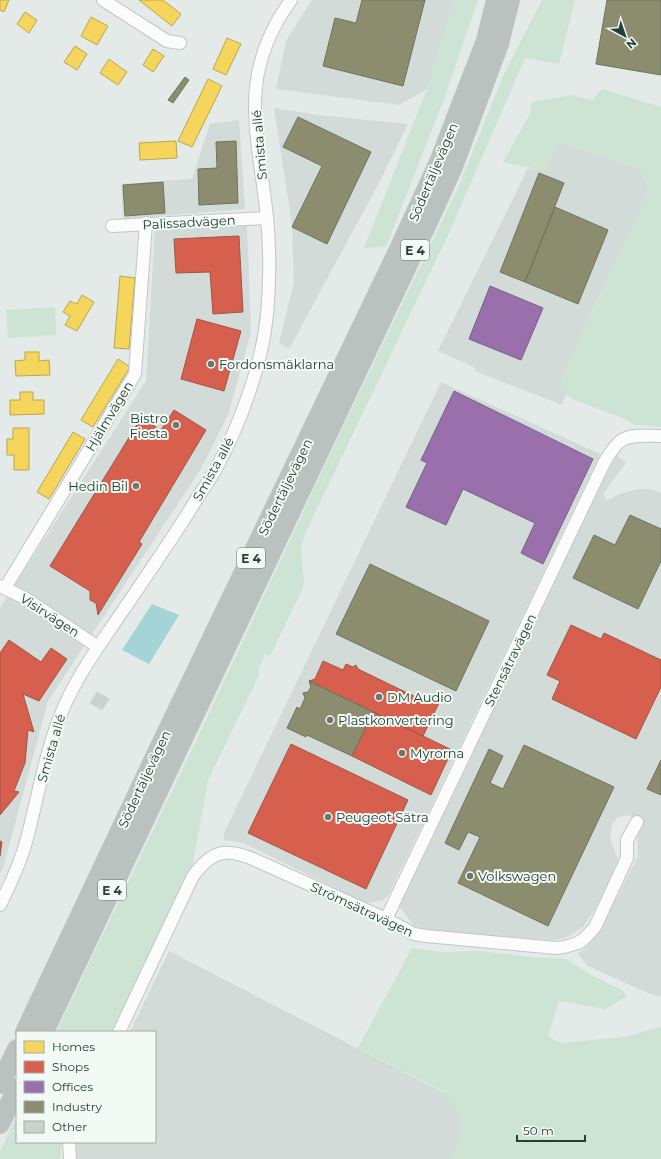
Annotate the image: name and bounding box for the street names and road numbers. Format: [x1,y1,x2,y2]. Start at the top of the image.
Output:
street label: Smista allé [248,109,270,181]
street label: Södertäljevägen [405,120,461,224]
street label: Palissadvägen [142,212,236,232]
road number: E 4 [401,240,429,260]
street label: Hjälmvägen [82,378,136,454]
street label: Smista allé [189,434,237,504]
street label: Södertäljevägen [255,436,315,538]
road number: E 4 [237,548,265,568]
street label: Visirvägen [17,590,83,640]
street label: Stensätravägen [481,611,539,709]
street label: Smista allé [34,712,68,784]
street label: Södertäljevägen [114,728,174,830]
street label: Strömsätravägen [308,878,416,940]
road number: E 4 [98,880,126,900]

